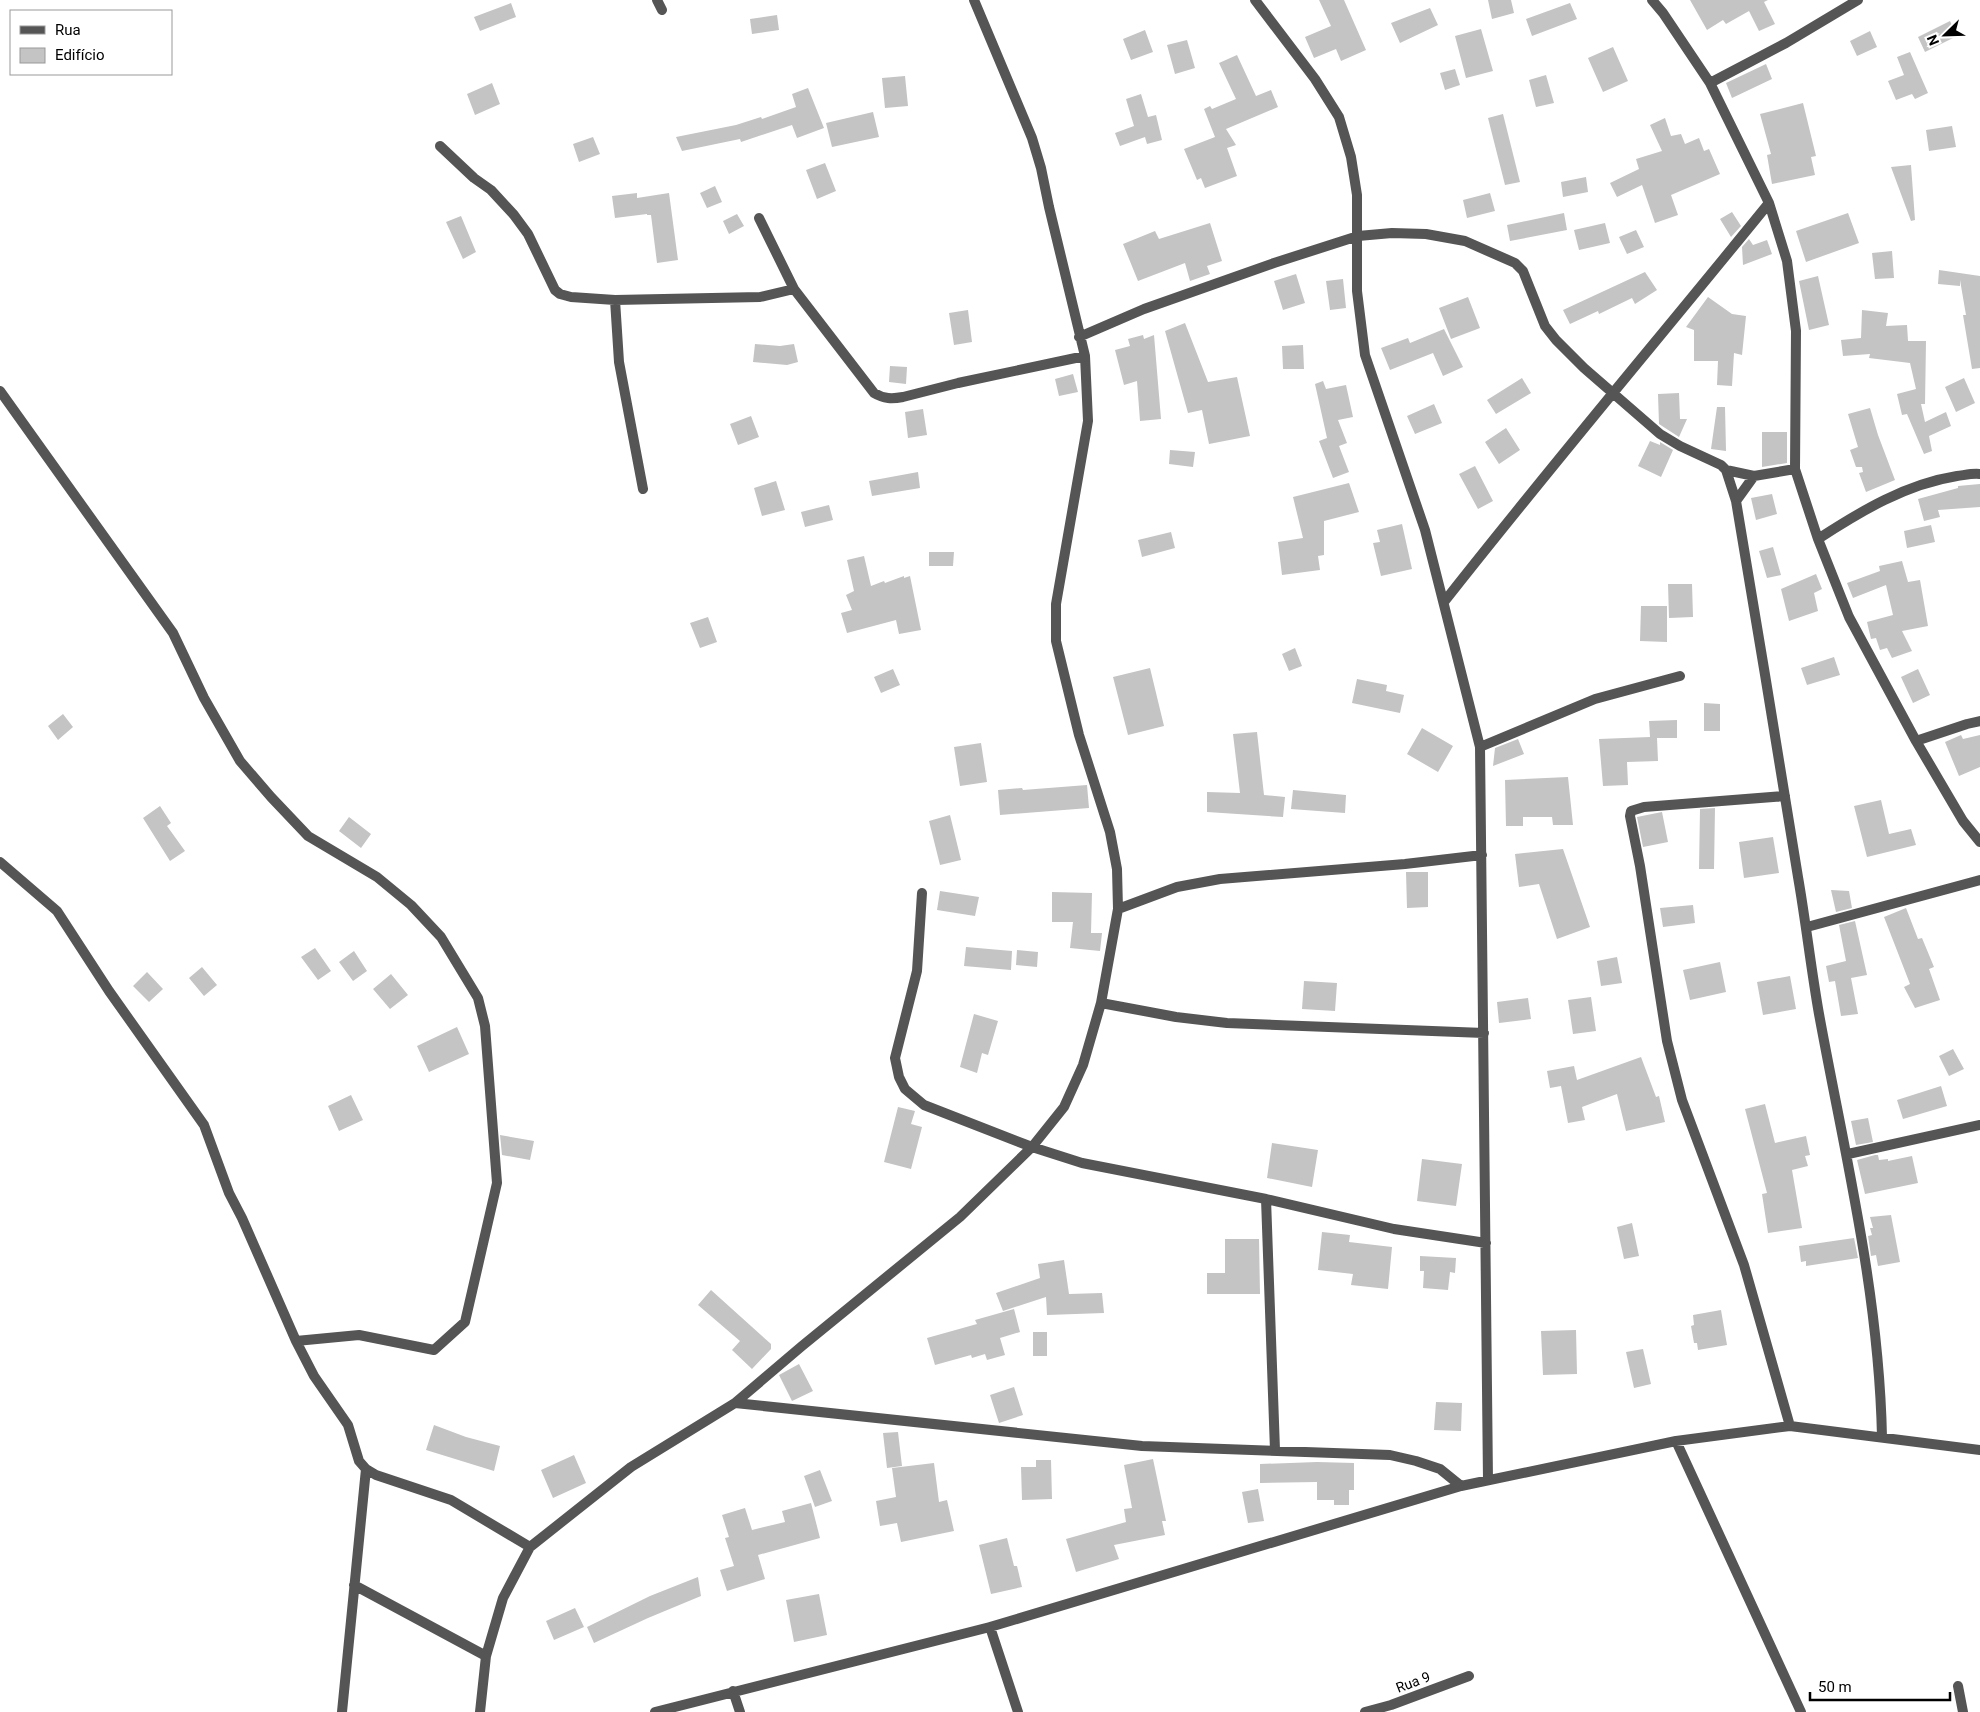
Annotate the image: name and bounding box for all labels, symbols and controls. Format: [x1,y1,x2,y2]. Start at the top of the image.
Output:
legend [10,10,172,75]
north arrow [1920,10,1970,60]
text: Rua [55,21,81,39]
text: N [1924,32,1942,48]
text: Edifício [55,46,104,64]
street label: Rua 9 [1394,1668,1432,1696]
scale bar [1810,1670,1950,1702]
text: 50 m [1818,1678,1852,1696]

